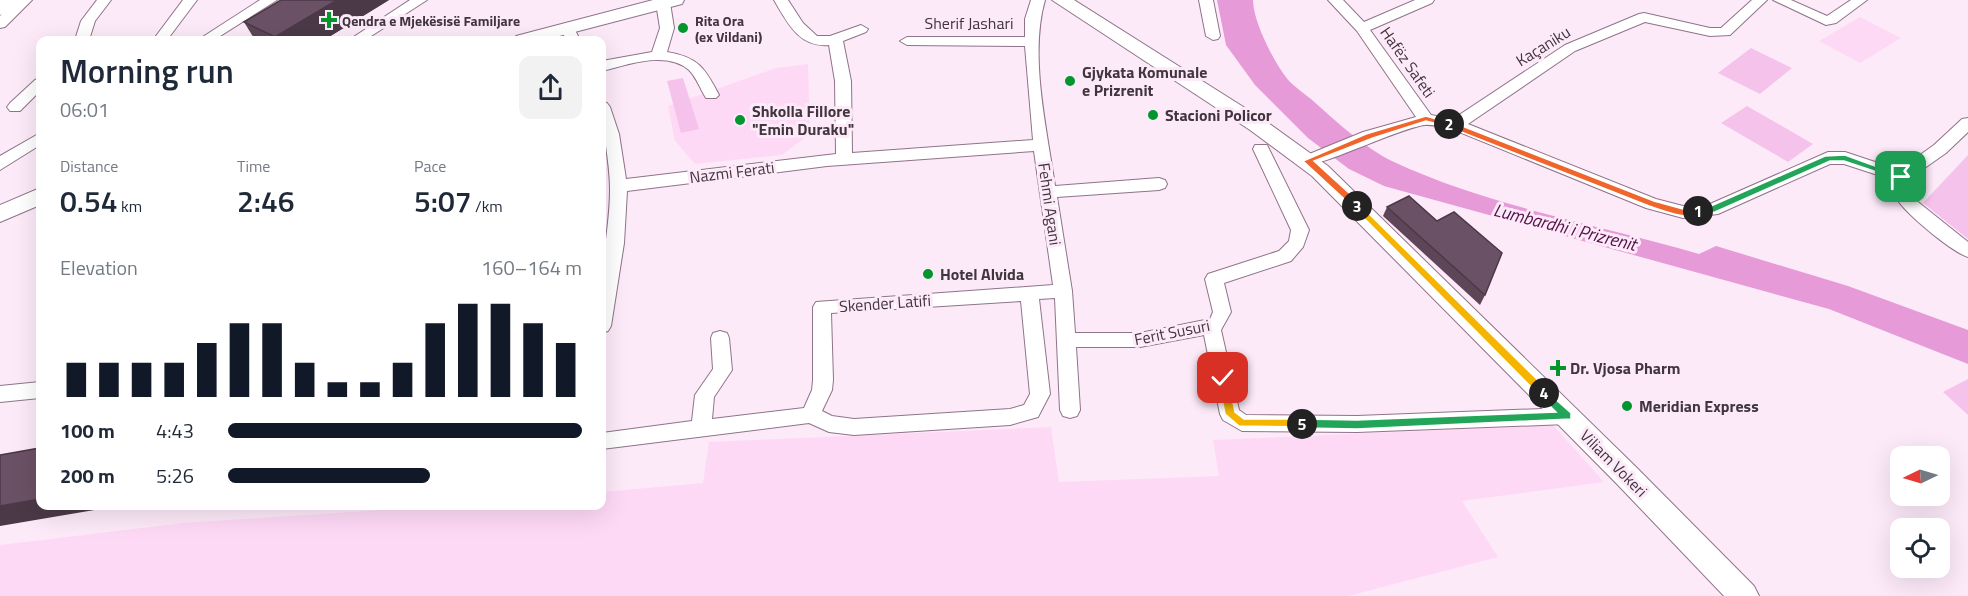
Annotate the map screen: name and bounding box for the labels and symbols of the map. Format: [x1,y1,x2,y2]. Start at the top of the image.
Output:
place label: Qendra e Mjekësisë Familjare [342,10,520,31]
place label: Rita Ora (ex Vildani) [695,10,762,47]
marker: Qendra e Mjekësisë Familjare [320,11,338,29]
street label: Sherif Jashari [925,11,1013,35]
street label: Kaçaniku [1511,20,1575,72]
marker: Rita Ora (ex Vildani) [676,21,690,35]
street label: Hafëz Safeti [1375,22,1441,102]
place label: Gjykata Komunale e Prizrenit [1082,60,1207,102]
marker: Gjykata Komunale e Prizrenit [1063,74,1077,88]
place label: Shkolla Fillore "Emin Duraku" [752,99,854,141]
place label: Stacioni Policor [1165,103,1272,127]
marker: Stacioni Policor [1146,108,1160,122]
pin: 2 [1434,109,1464,139]
marker: Shkolla Fillore "Emin Duraku" [733,113,747,127]
pin [1875,151,1926,202]
street label: Nazmi Ferati [688,155,776,189]
street label: Fehmi Agani [1032,161,1068,247]
pin: 3 [1342,191,1372,221]
water label: Lumbardhi i Prizrenit [1491,196,1641,258]
pin: 1 [1683,196,1713,226]
place label: Hotel Alvida [940,262,1024,286]
marker: Hotel Alvida [921,267,935,281]
street label: Skender Latifi [838,288,932,318]
street label: Ferit Susuri [1132,313,1212,351]
pin [1197,352,1248,403]
place label: Dr. Vjosa Pharm [1570,356,1680,380]
marker: Dr. Vjosa Pharm [1551,361,1565,375]
pin: 4 [1529,378,1559,408]
place label: Meridian Express [1639,394,1759,418]
marker: Meridian Express [1620,399,1634,413]
pin: 5 [1287,409,1317,439]
street label: Viliam Vokeri [1575,424,1653,502]
north arrow [1890,446,1950,506]

